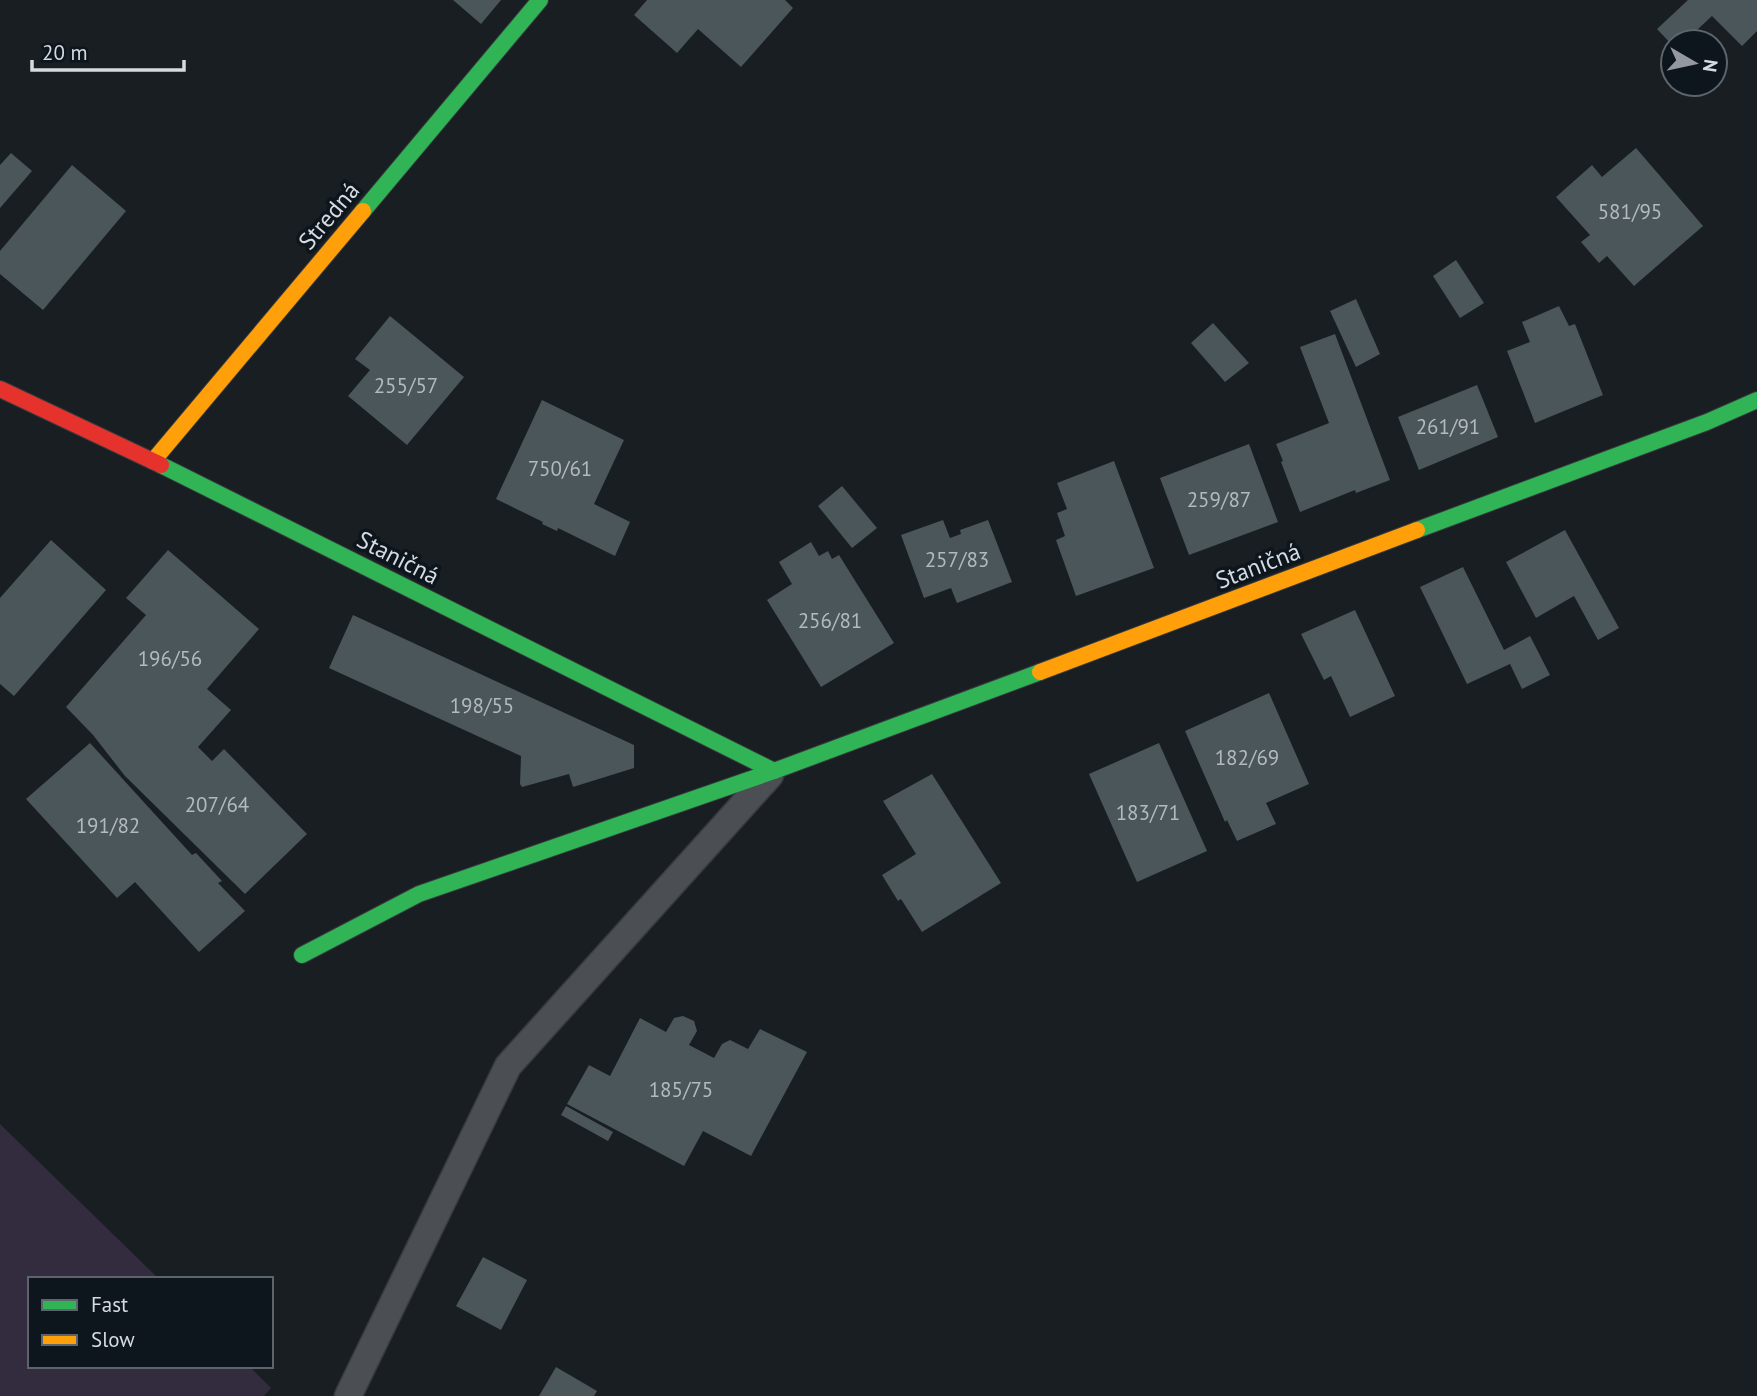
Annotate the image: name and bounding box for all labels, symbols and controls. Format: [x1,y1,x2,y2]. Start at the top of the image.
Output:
scale bar [32,28,184,72]
north arrow [1659,28,1729,98]
text: 20 m [42,39,88,66]
text: N [1698,58,1724,74]
street label: Stredná [291,175,366,256]
house number: 581/95 [1598,198,1662,225]
house number: 255/57 [374,372,438,399]
house number: 261/91 [1416,413,1480,440]
house number: 750/61 [528,455,592,482]
house number: 259/87 [1187,486,1251,513]
street label: Staničná [352,524,445,591]
street label: Staničná [1211,535,1305,596]
house number: 257/83 [925,546,989,573]
house number: 256/81 [798,607,862,634]
house number: 196/56 [138,645,202,672]
house number: 198/55 [450,692,514,719]
house number: 182/69 [1215,744,1279,771]
house number: 207/64 [185,791,249,818]
house number: 183/71 [1116,799,1180,826]
house number: 191/82 [76,812,140,839]
house number: 185/75 [649,1076,713,1103]
legend [28,1277,273,1368]
text: Fast [91,1291,128,1318]
text: Slow [91,1326,135,1353]

